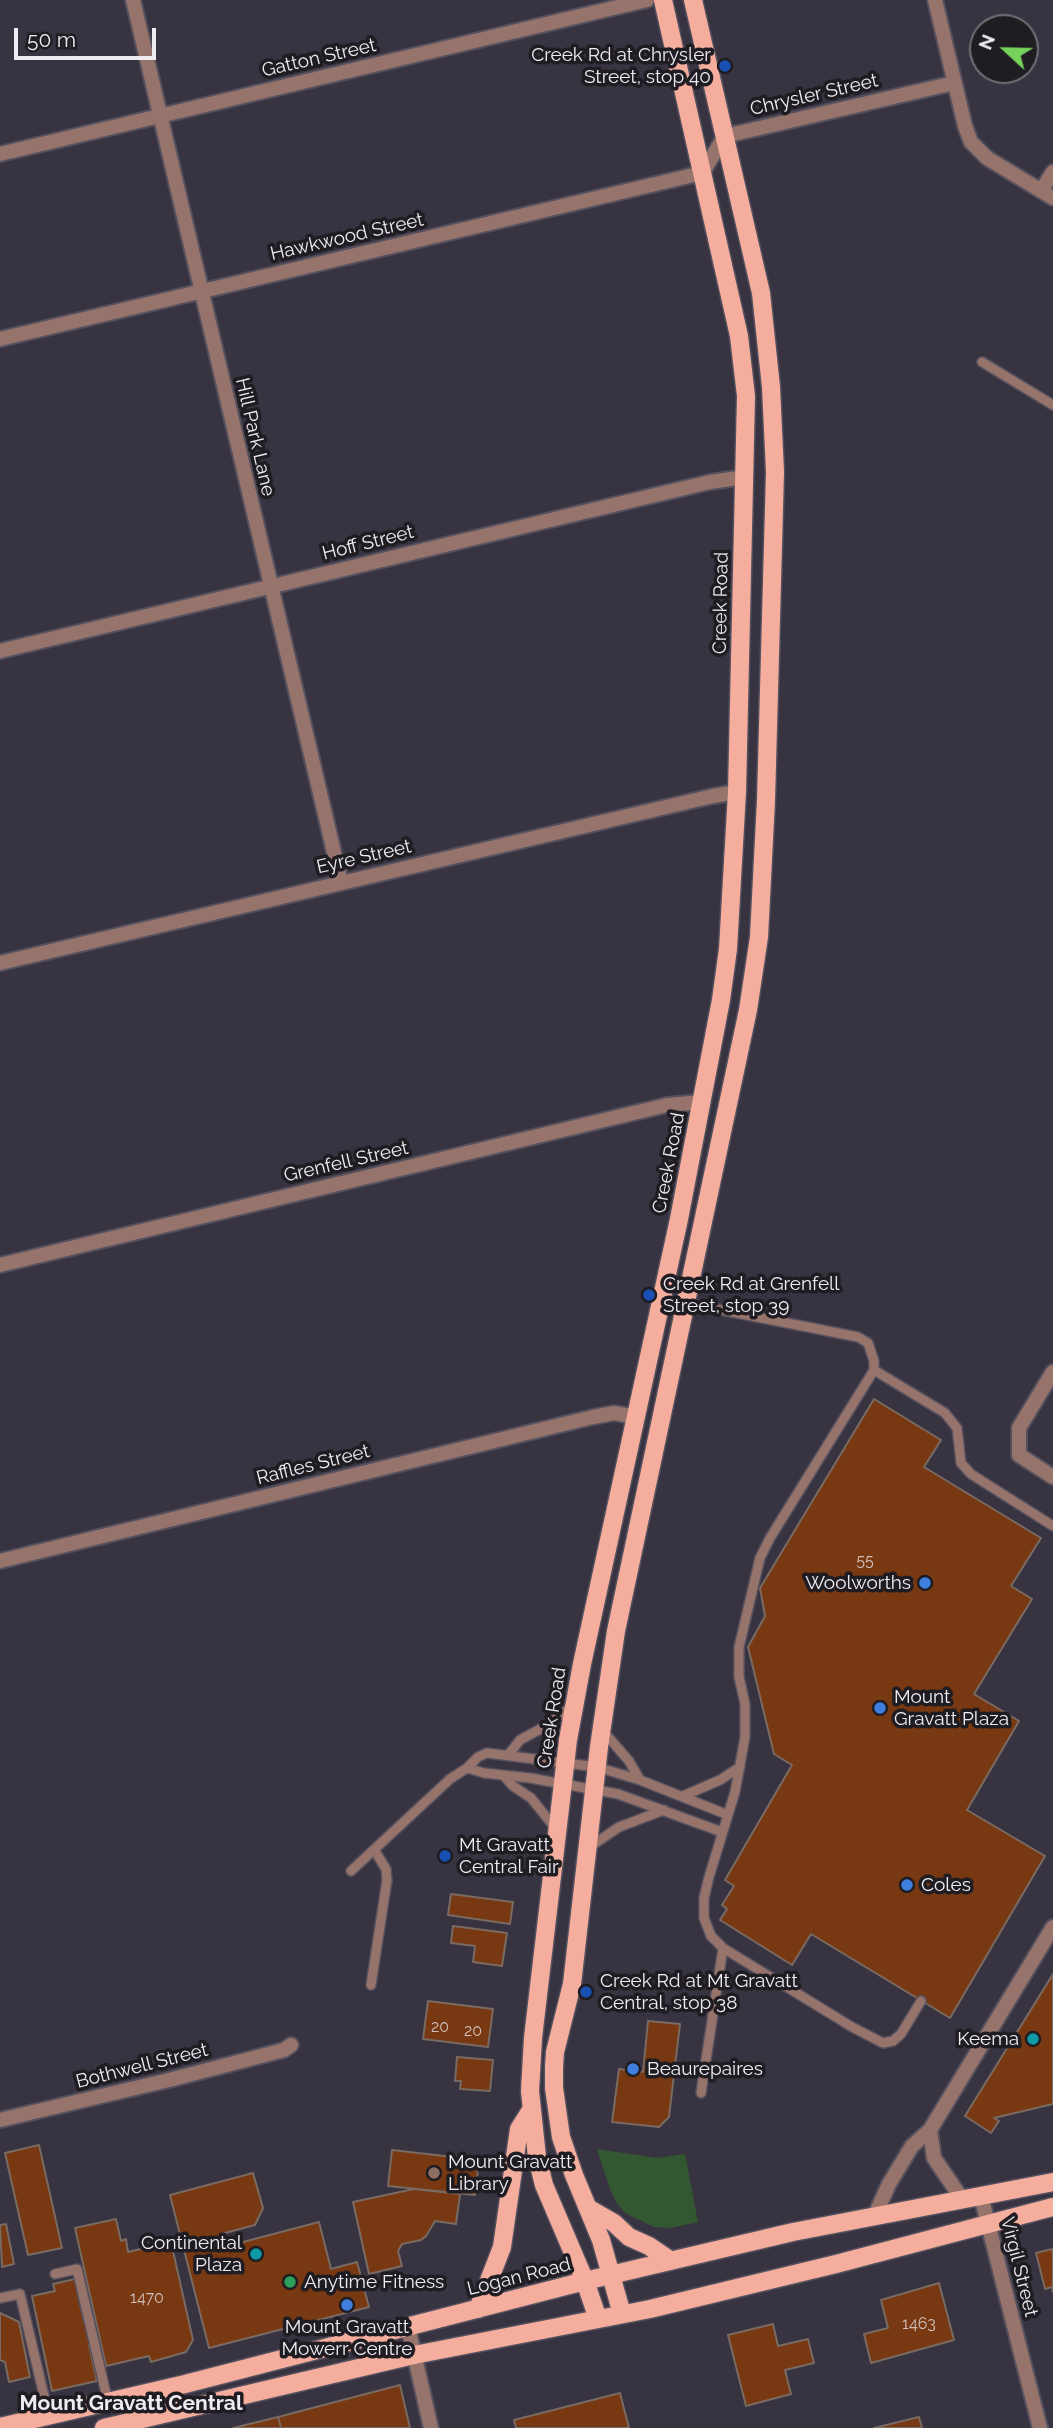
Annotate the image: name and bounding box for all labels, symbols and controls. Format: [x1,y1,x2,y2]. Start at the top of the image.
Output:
scale bar [18,14,159,58]
north arrow [969,14,1039,84]
text: 50 m [27,27,76,52]
text: N [973,31,999,53]
street label: Gatton Street [260,34,378,82]
place label: Creek Rd at Chrysler Street, stop 40 [531,44,711,88]
marker: Creek Rd at Chrysler Street, stop 40 [717,58,733,74]
street label: Chrysler Street [748,69,880,121]
street label: Hawkwood Street [268,208,426,266]
street label: Hill Park Lane [230,376,280,498]
street label: Hoff Street [320,521,416,565]
street label: Creek Road [709,552,733,654]
street label: Eyre Street [314,835,414,879]
street label: Creek Road [648,1111,690,1215]
street label: Grenfell Street [282,1137,410,1187]
place label: Creek Rd at Grenfell Street, stop 39 [663,1273,839,1317]
marker: Creek Rd at Grenfell Street, stop 39 [641,1287,657,1303]
street label: Raffles Street [254,1440,372,1490]
house number: 55 [856,1551,874,1571]
place label: Woolworths [805,1572,911,1594]
marker: Woolworths [917,1575,933,1591]
street label: Creek Road [533,1666,571,1770]
place label: Mount Gravatt Plaza [894,1686,1009,1730]
marker: Mount Gravatt Plaza [872,1700,888,1716]
place label: Mt Gravatt Central Fair [459,1834,559,1878]
marker: Mt Gravatt Central Fair [437,1848,453,1864]
place label: Coles [921,1874,971,1896]
marker: Coles [899,1877,915,1893]
place label: Creek Rd at Mt Gravatt Central, stop 38 [600,1970,798,2014]
marker: Creek Rd at Mt Gravatt Central, stop 38 [578,1984,594,2000]
house number: 20 [431,2017,449,2037]
house number: 20 [464,2021,482,2041]
place label: Keema [957,2028,1019,2050]
marker: Keema [1025,2031,1041,2047]
street label: Bothwell Street [74,2039,210,2093]
place label: Beaurepaires [647,2058,763,2080]
marker: Beaurepaires [625,2061,641,2077]
place label: Mount Gravatt Library [448,2151,572,2195]
marker: Mount Gravatt Library [426,2165,442,2181]
street label: Virgil Street [996,2215,1042,2319]
place label: Continental Plaza [141,2232,242,2276]
marker: Continental Plaza [248,2246,264,2262]
street label: Logan Road [465,2253,573,2301]
place label: Anytime Fitness [304,2271,444,2293]
marker: Anytime Fitness [282,2274,298,2290]
house number: 1470 [130,2288,164,2308]
marker: Mount Gravatt Mowerr Centre [339,2297,355,2313]
house number: 1463 [902,2314,936,2334]
place label: Mount Gravatt Mowerr Centre [282,2316,412,2360]
district label: Mount Gravatt Central [19,2391,243,2417]

